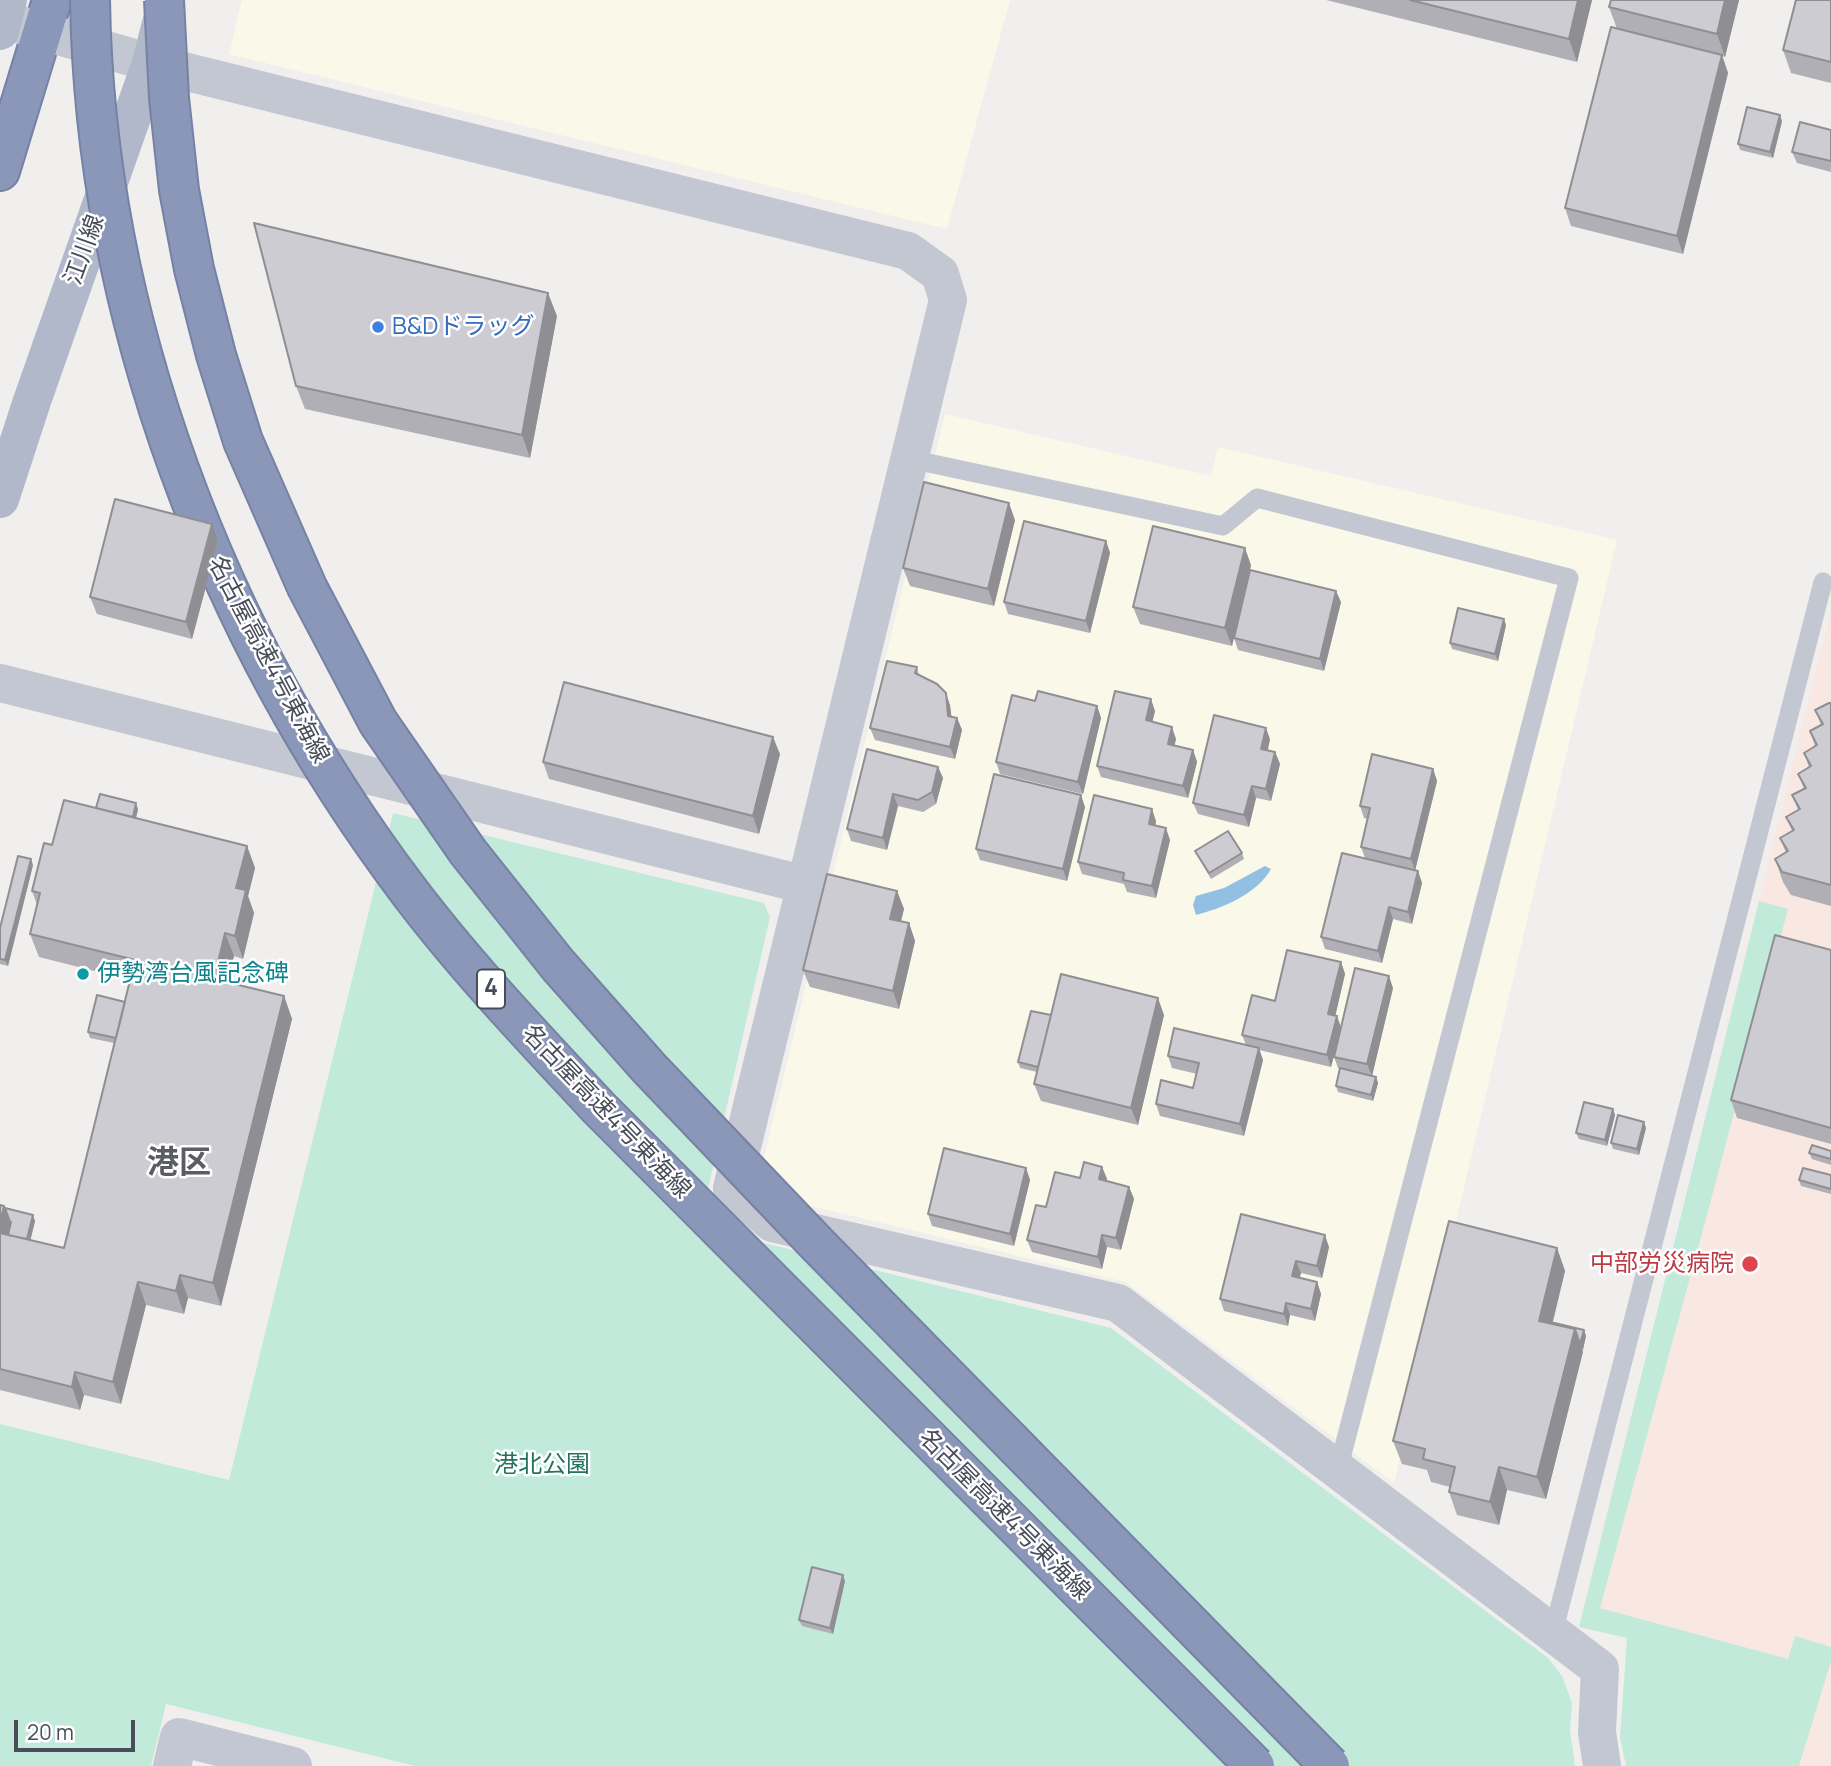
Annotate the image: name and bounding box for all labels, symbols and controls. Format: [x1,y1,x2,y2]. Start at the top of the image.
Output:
street label: 江川線 [59,211,111,289]
place label: B&Dドラッグ [392,313,534,341]
marker: B&Dドラッグ [370,319,386,335]
street label: 名古屋高速4号東海線 [201,552,335,768]
place label: 伊勢湾台風記念碑 [97,960,289,988]
marker: 伊勢湾台風記念碑 [75,966,91,982]
road number: 4 [477,970,505,1008]
street label: 名古屋高速4号東海線 [516,1019,696,1205]
district label: 港区 [147,1145,211,1183]
place label: 中部労災病院 [1590,1250,1734,1278]
marker: 中部労災病院 [1740,1254,1760,1274]
street label: 名古屋高速4号東海線 [912,1423,1096,1607]
park label: 港北公園 [494,1451,590,1479]
scale bar [18,1706,138,1750]
text: 20 m [27,1718,74,1746]

